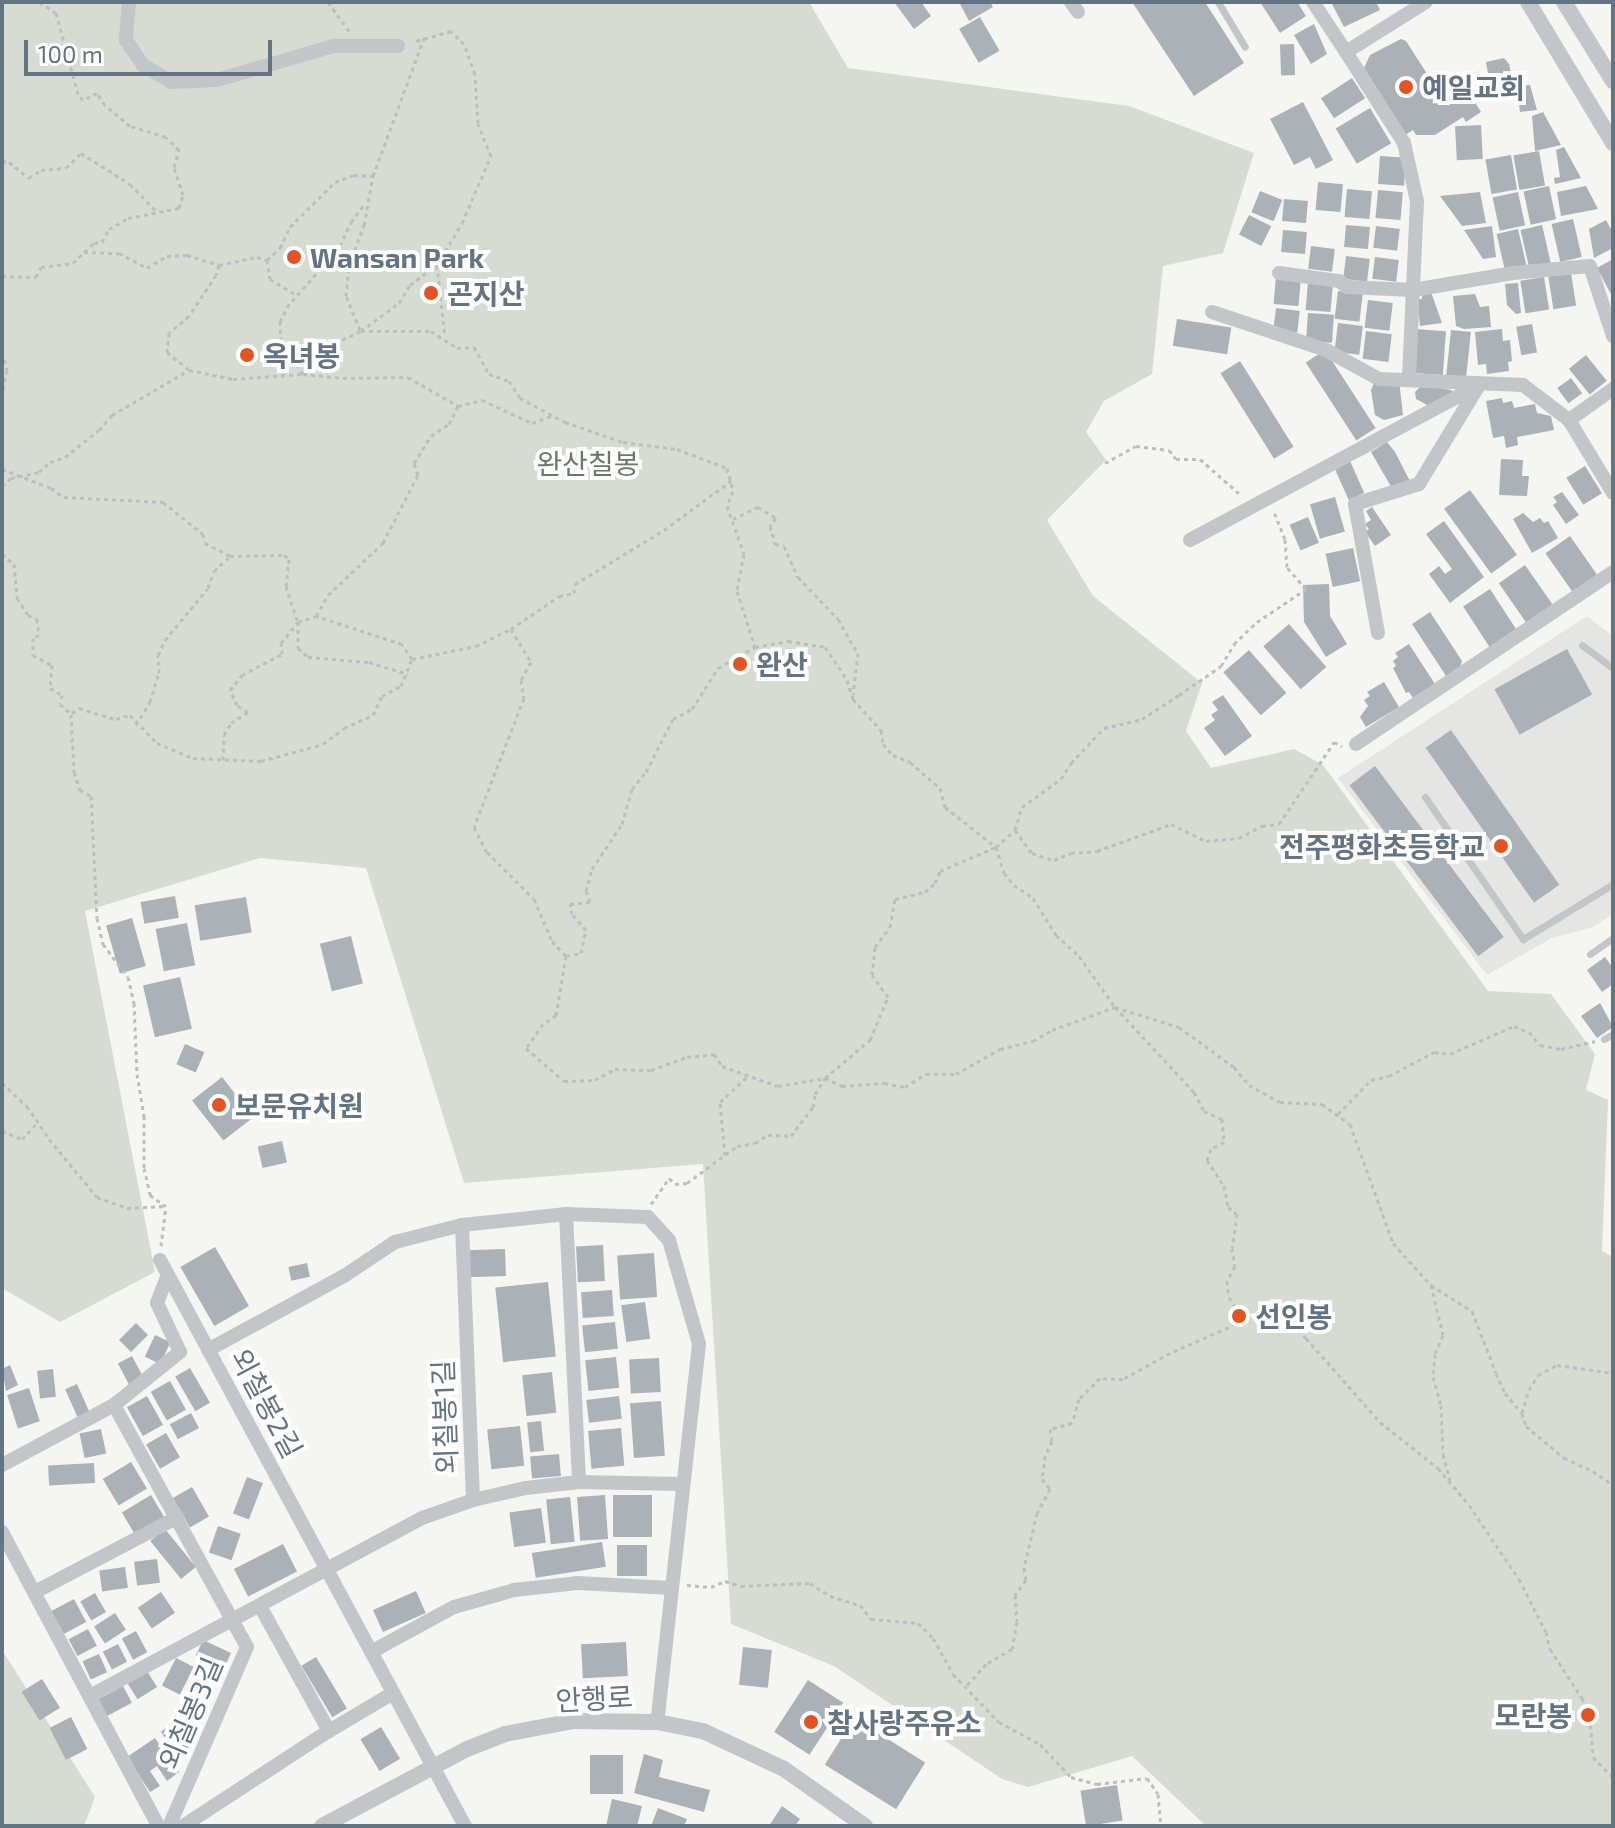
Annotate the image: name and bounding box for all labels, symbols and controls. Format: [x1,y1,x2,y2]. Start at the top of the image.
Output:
scale bar [28,24,276,74]
text: 100 m [38,39,103,68]
place label: 예일교회 [1422,70,1525,104]
marker: 예일교회 [1397,78,1415,96]
place label: Wansan Park [310,240,484,274]
marker: Wansan Park [285,248,303,266]
place label: 곤지산 [447,276,524,310]
marker: 곤지산 [422,284,440,302]
place label: 옥녀봉 [263,338,340,372]
marker: 옥녀봉 [238,346,256,364]
park label: 완산칠봉 [536,446,640,480]
place label: 완산 [756,647,808,681]
marker: 완산 [731,655,749,673]
place label: 전주평화초등학교 [1279,829,1485,863]
marker: 전주평화초등학교 [1492,837,1510,855]
place label: 보문유치원 [235,1088,364,1122]
marker: 보문유치원 [210,1096,228,1114]
place label: 선인봉 [1255,1299,1332,1333]
marker: 선인봉 [1230,1307,1248,1325]
street label: 외칠봉2길 [224,1343,310,1463]
street label: 외칠봉1길 [425,1359,463,1475]
street label: 외칠봉3길 [151,1652,229,1774]
street label: 안행로 [555,1679,633,1717]
place label: 모란봉 [1495,1698,1572,1732]
place label: 참사랑주유소 [827,1705,982,1739]
marker: 모란봉 [1579,1706,1597,1724]
marker: 참사랑주유소 [802,1713,820,1731]

